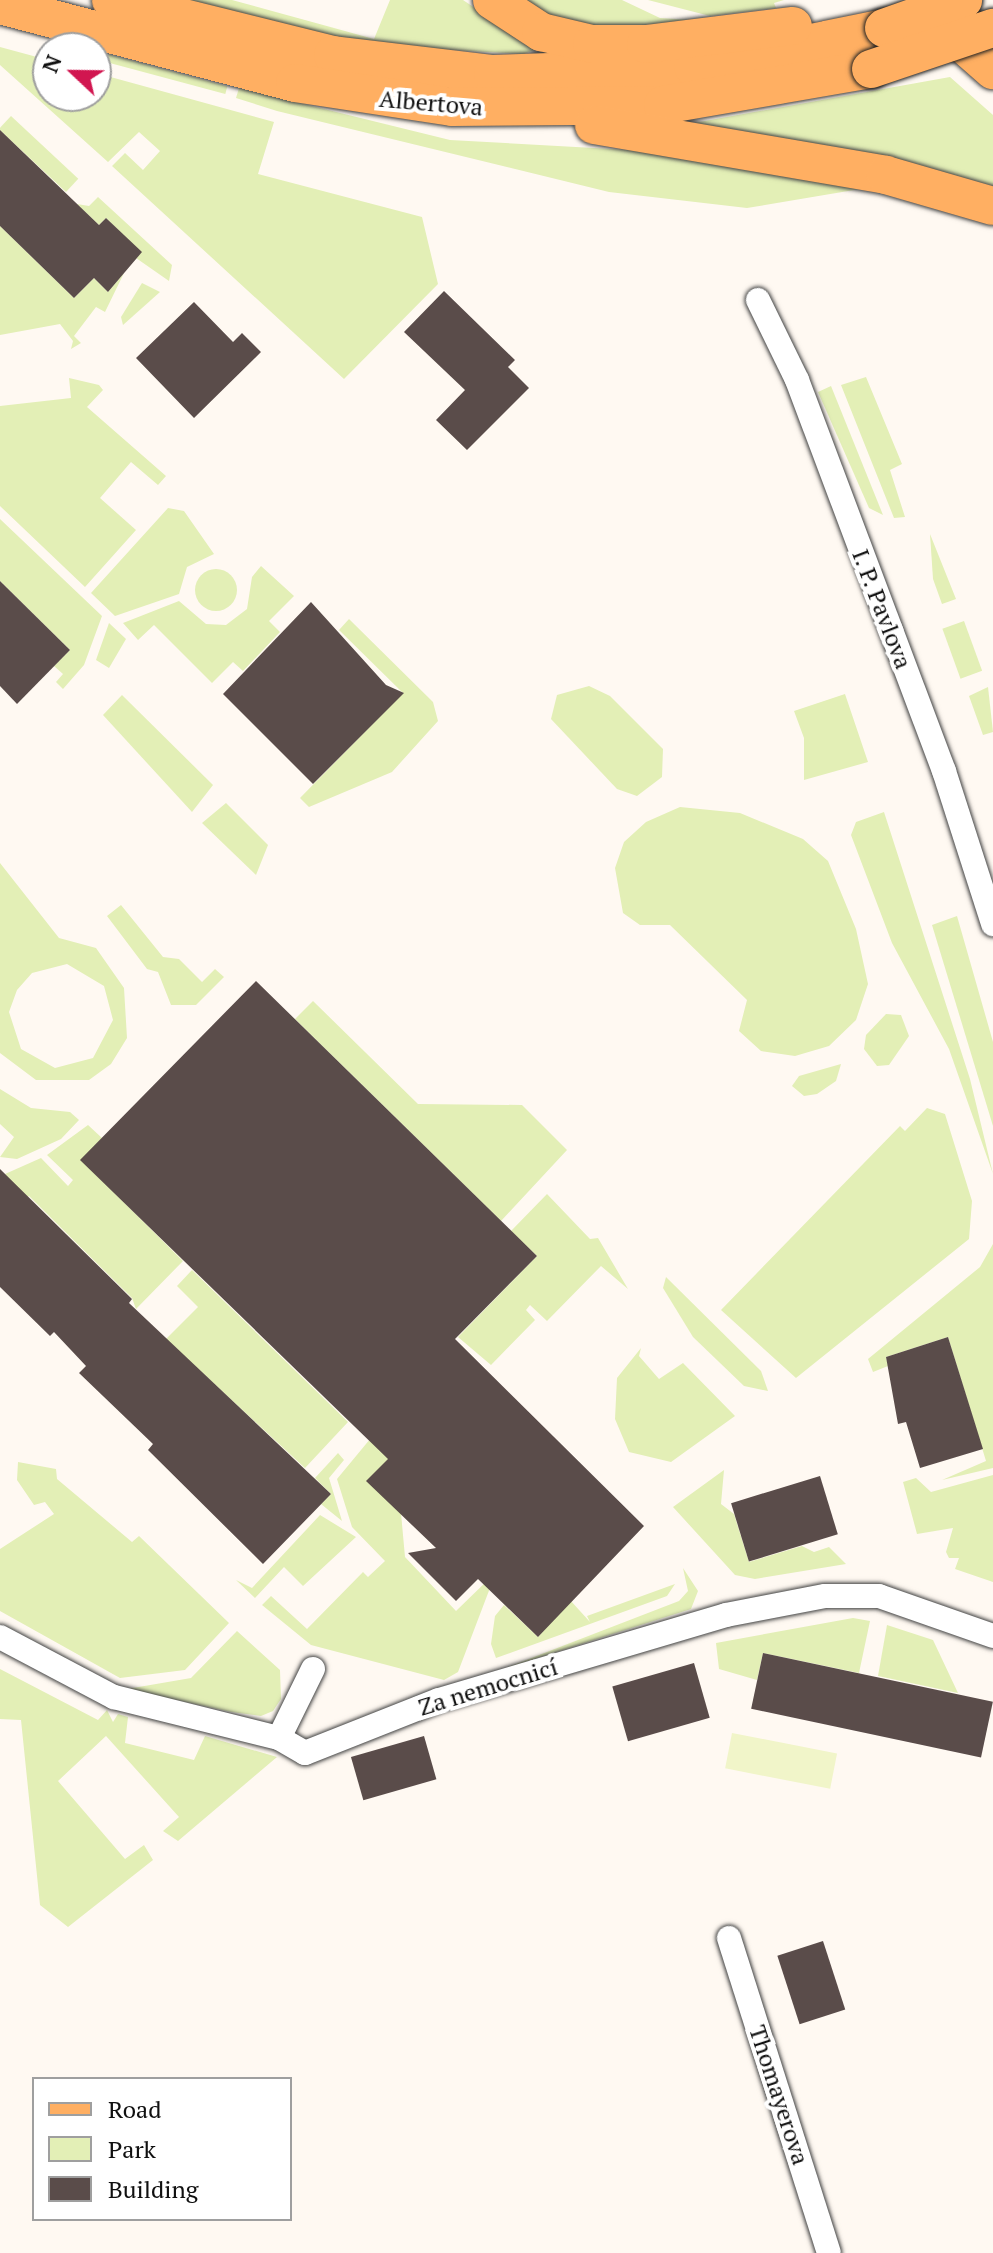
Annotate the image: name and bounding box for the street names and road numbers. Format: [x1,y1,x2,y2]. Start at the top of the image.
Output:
street label: Albertova [378,84,484,122]
street label: I. P. Pavlova [846,544,918,674]
street label: Za nemocnicí [415,1652,561,1722]
street label: Thomayerova [743,2022,815,2168]

